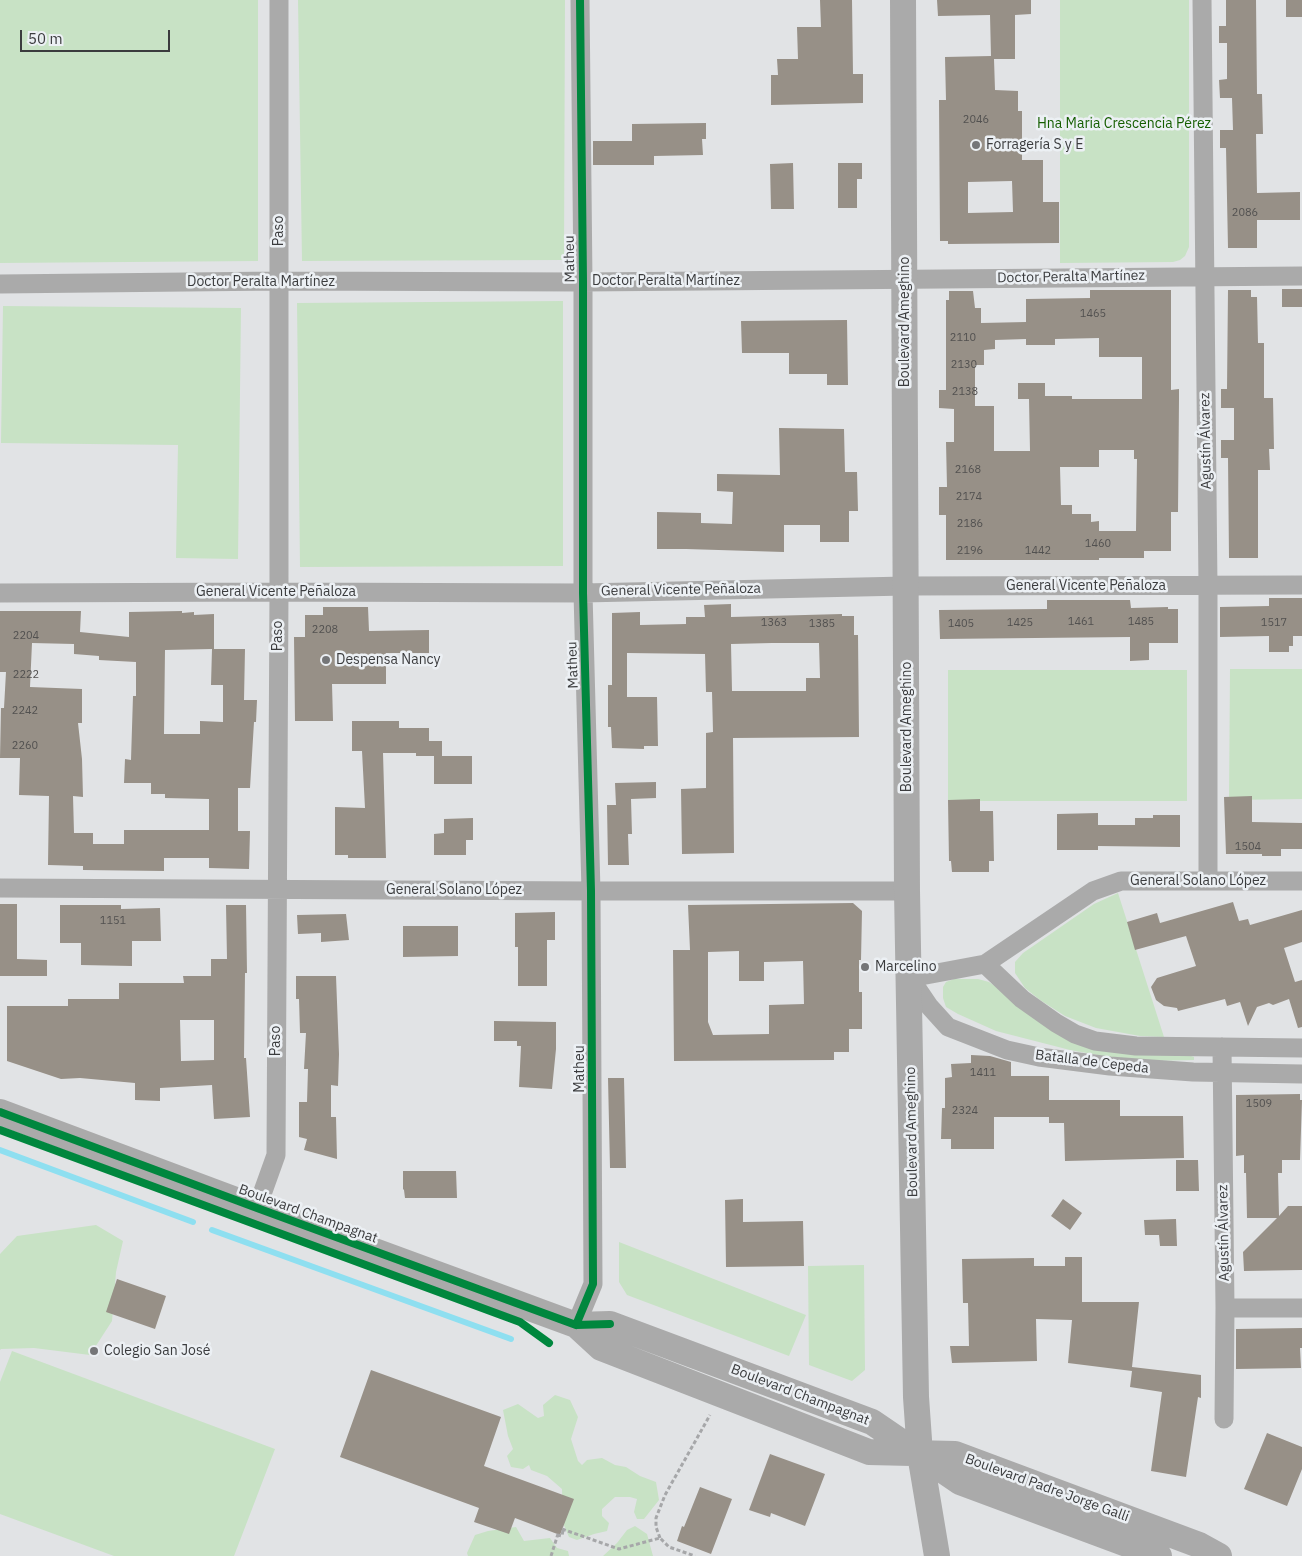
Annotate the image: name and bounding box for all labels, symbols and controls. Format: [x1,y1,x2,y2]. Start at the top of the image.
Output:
scale bar [22,20,172,52]
text: 50 m [28,29,63,48]
house number: 2046 [963,113,989,127]
park label: Hna Maria Crescencia Pérez [1037,116,1211,132]
place label: Forragería S y E [986,137,1083,153]
marker: Forragería S y E [970,139,982,151]
house number: 2086 [1232,206,1258,220]
street label: Paso [271,216,287,246]
street label: Matheu [561,235,579,283]
street label: Boulevard Ameghino [897,257,913,387]
street label: Doctor Peralta Martínez [997,267,1145,287]
street label: Doctor Peralta Martínez [592,273,740,289]
street label: Doctor Peralta Martínez [187,274,335,290]
house number: 1465 [1080,307,1106,321]
house number: 2110 [950,331,976,345]
house number: 2130 [951,358,977,372]
house number: 2138 [952,385,978,399]
street label: Agustín Álvarez [1197,393,1215,489]
house number: 2168 [955,463,981,477]
house number: 2174 [956,490,982,504]
house number: 2186 [957,517,983,531]
house number: 1460 [1085,537,1111,551]
house number: 2196 [957,544,983,558]
house number: 1442 [1025,544,1051,558]
street label: General Vicente Peñaloza [1006,578,1166,594]
street label: General Vicente Peñaloza [601,580,761,600]
street label: General Vicente Peñaloza [196,584,356,600]
house number: 1461 [1068,615,1094,629]
house number: 1485 [1128,615,1154,629]
house number: 1363 [761,616,787,630]
house number: 1425 [1007,616,1033,630]
house number: 1517 [1261,616,1287,630]
house number: 1385 [809,617,835,631]
house number: 1405 [948,617,974,631]
street label: Paso [270,621,286,651]
house number: 2208 [312,623,338,637]
house number: 2204 [13,629,39,643]
street label: Matheu [564,641,582,689]
place label: Despensa Nancy [336,652,441,668]
marker: Despensa Nancy [320,654,332,666]
street label: Boulevard Ameghino [899,662,915,792]
house number: 2222 [13,668,39,682]
house number: 2242 [12,704,38,718]
house number: 2260 [12,739,38,753]
house number: 1504 [1235,840,1261,854]
street label: General Solano López [1130,873,1266,889]
street label: General Solano López [386,882,522,898]
house number: 1151 [100,914,126,928]
place label: Marcelino [875,959,937,975]
marker: Marcelino [859,961,871,973]
street label: Paso [268,1026,284,1056]
street label: Matheu [572,1045,588,1093]
street label: Batalla de Cepeda [1034,1047,1150,1077]
house number: 1411 [970,1066,996,1080]
street label: Boulevard Ameghino [902,1067,922,1197]
house number: 1509 [1246,1097,1272,1111]
house number: 2324 [952,1104,978,1118]
street label: Boulevard Champagnat [236,1181,380,1247]
street label: Agustín Álvarez [1215,1185,1233,1281]
place label: Colegio San José [104,1343,210,1359]
marker: Colegio San José [88,1345,100,1357]
street label: Boulevard Champagnat [729,1361,871,1429]
street label: Boulevard Padre Jorge Galli [963,1450,1131,1526]

